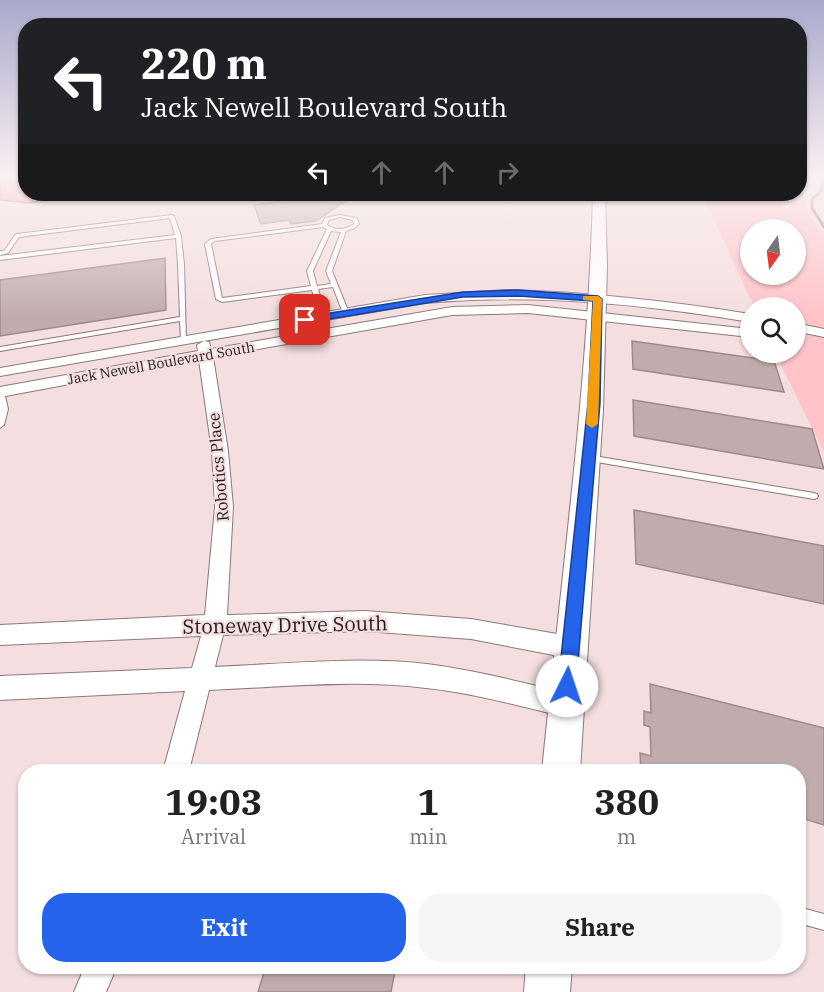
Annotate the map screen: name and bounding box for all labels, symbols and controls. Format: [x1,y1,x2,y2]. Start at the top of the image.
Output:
text: 220 m [141,36,267,91]
icon: left [42,42,120,120]
text: Jack Newell Boulevard South [141,89,507,124]
icon: left [302,156,335,189]
icon: ahead [365,156,398,189]
icon: ahead [428,156,461,189]
icon: right [491,156,524,189]
north arrow [740,219,806,285]
map controls [740,219,806,363]
pin [279,294,330,345]
button: search [740,297,806,363]
icon: arrive [288,303,321,336]
street label: Jack Newell Boulevard South [66,338,256,388]
street label: Robotics Place [203,412,233,522]
street label: Stoneway Drive South [182,609,388,640]
position arrow [535,654,599,718]
text: 19:03 [165,778,262,825]
text: 1 [417,778,439,825]
text: 380 [594,778,659,825]
text: Arrival [181,823,246,850]
text: min [409,823,447,850]
text: m [617,823,636,850]
button: Exit [42,893,406,962]
button: Share [418,893,782,962]

